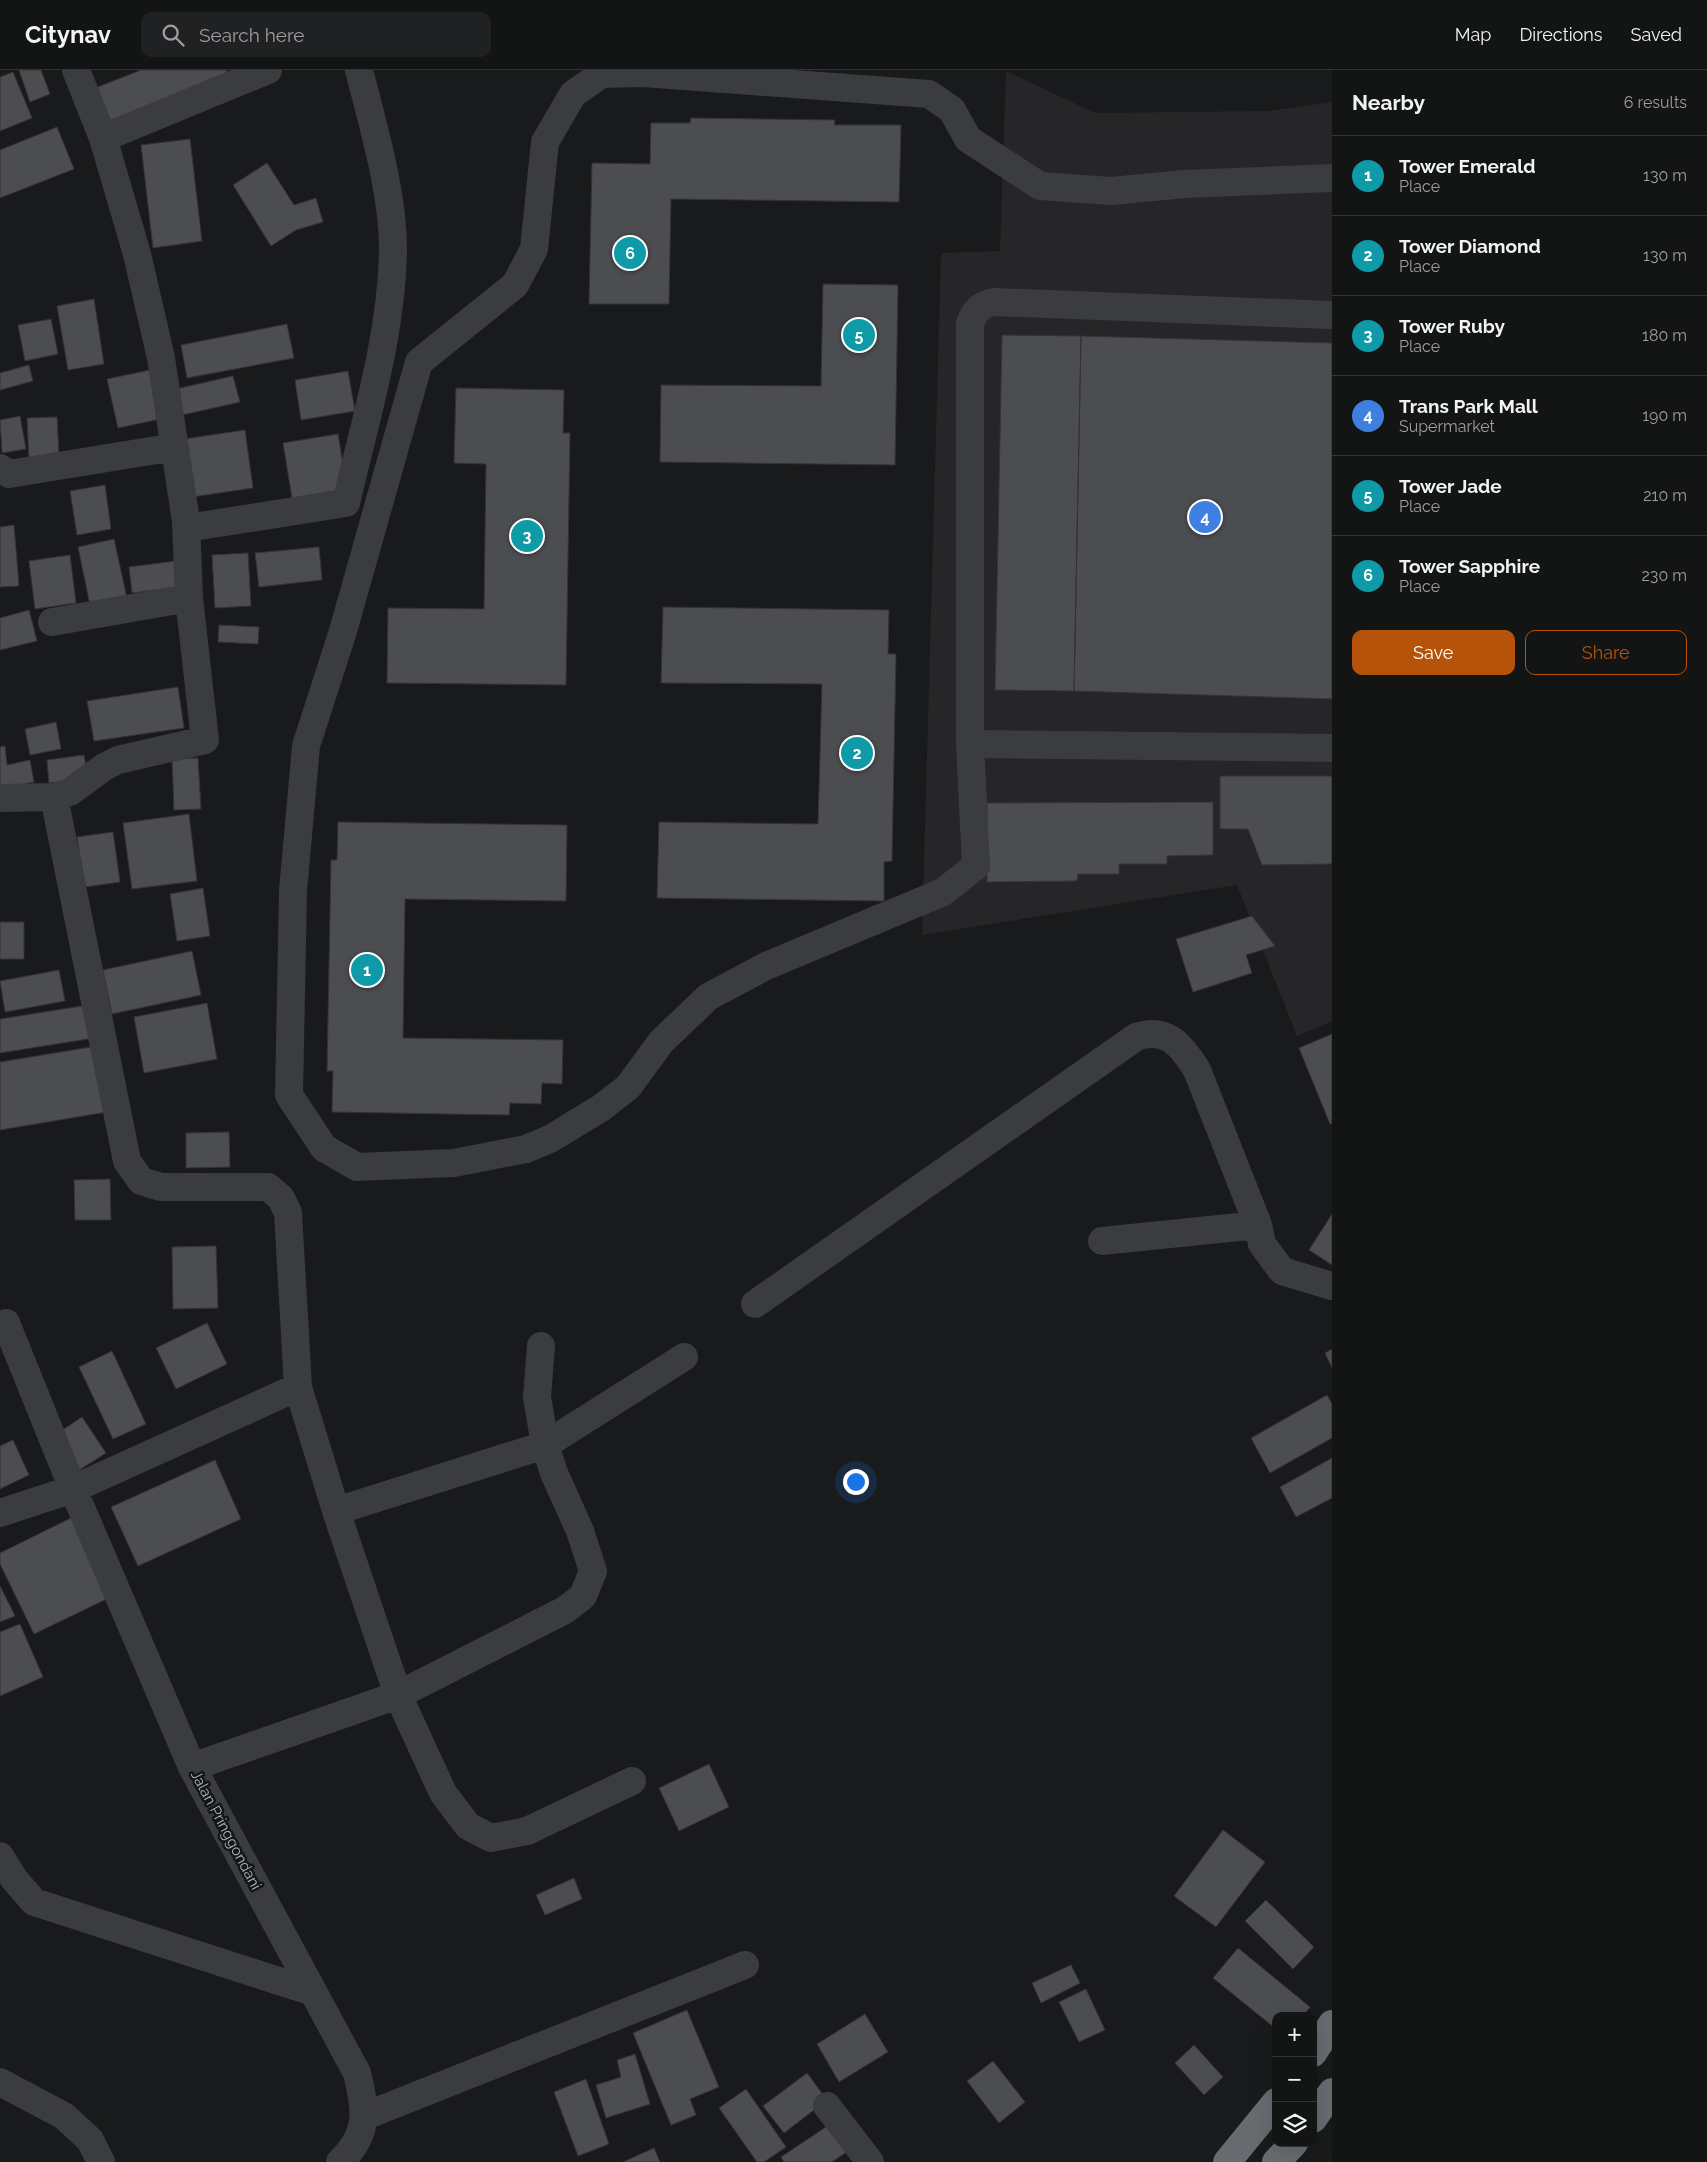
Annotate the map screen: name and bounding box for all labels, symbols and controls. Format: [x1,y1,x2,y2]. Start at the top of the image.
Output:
search box [141,12,491,57]
text: Citynav [25,20,111,49]
icon: search [159,21,187,49]
text: Search here [199,24,304,46]
text: Map [1455,24,1491,45]
text: Directions [1519,24,1603,45]
text: Saved [1631,24,1682,45]
text: Nearby [1352,90,1425,115]
text: 6 results [1624,93,1687,112]
text: Tower Emerald [1399,155,1535,177]
text: 1 [1364,166,1372,185]
text: 130 m [1643,166,1687,185]
text: Place [1399,177,1440,196]
pin: 6 [614,234,646,272]
text: Tower Diamond [1399,235,1541,257]
text: 2 [1363,246,1373,265]
text: 130 m [1643,246,1687,265]
text: Place [1399,257,1440,276]
text: Tower Ruby [1399,315,1505,337]
pin: 5 [843,316,875,354]
text: 3 [1364,326,1372,345]
text: 180 m [1642,326,1687,345]
text: Place [1399,337,1440,356]
text: Trans Park Mall [1399,395,1538,417]
text: 4 [1363,406,1373,425]
text: 190 m [1642,406,1687,425]
text: Supermarket [1399,417,1495,436]
text: Tower Jade [1399,475,1502,497]
text: 5 [1364,486,1372,505]
text: 210 m [1643,486,1687,505]
text: Place [1399,497,1440,516]
pin: 4 [1189,498,1221,536]
pin: 3 [511,517,543,555]
text: Tower Sapphire [1399,555,1540,577]
text: 6 [1363,566,1373,585]
text: 230 m [1642,566,1687,585]
text: Place [1399,577,1440,596]
button: Save [1352,630,1515,675]
button: Share [1525,630,1687,675]
pin: 2 [841,734,873,772]
pin: 1 [351,951,383,989]
your location [843,1469,869,1495]
street label: Jalan Pringgondani [187,1767,265,1893]
map controls [1272,2012,1317,2147]
button: + [1272,2012,1317,2057]
button: − [1272,2057,1317,2102]
button: layers [1272,2102,1317,2147]

